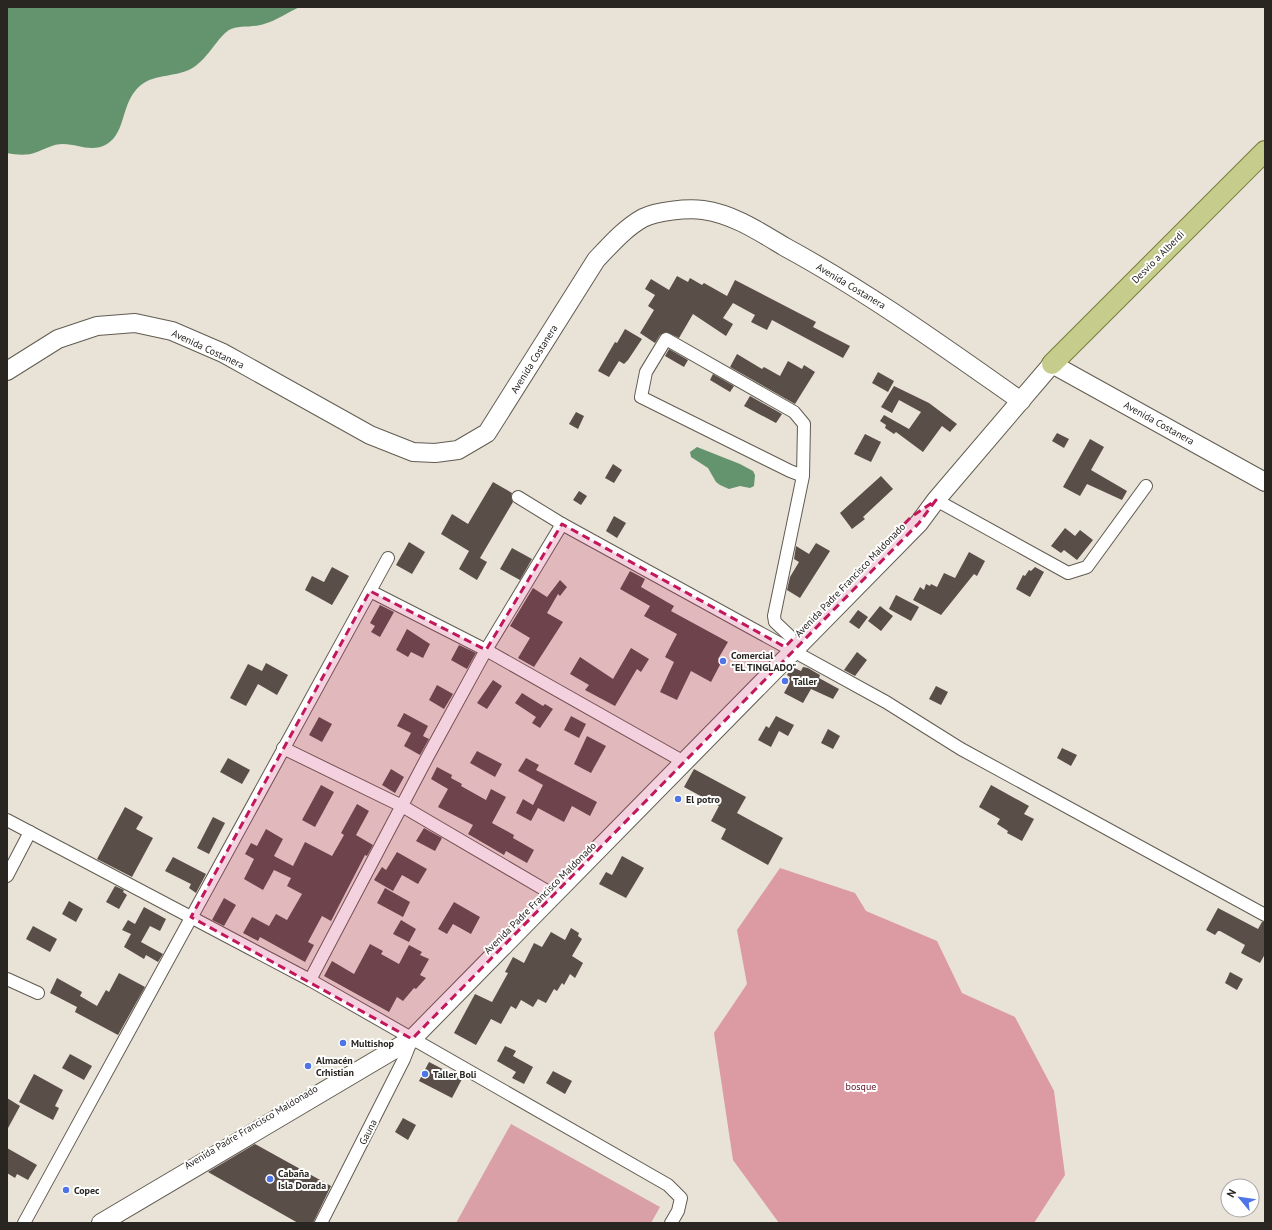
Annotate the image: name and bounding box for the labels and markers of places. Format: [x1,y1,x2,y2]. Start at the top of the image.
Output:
place label: Comercial "EL TINGLADO" [731,649,796,674]
marker: Comercial "EL TINGLADO" [718,656,728,666]
place label: Taller [793,675,818,688]
marker: Taller [780,676,790,686]
place label: El potro [686,793,720,806]
marker: El potro [673,794,683,804]
place label: Multishop [351,1037,395,1050]
marker: Multishop [338,1038,348,1048]
place label: Almacén Crhistian [316,1054,354,1079]
marker: Almacén Crhistian [303,1061,313,1071]
place label: Taller Boli [433,1068,477,1081]
marker: Taller Boli [420,1069,430,1079]
place label: Cabaña Isla Dorada [278,1167,326,1192]
marker: Cabaña Isla Dorada [265,1174,275,1184]
place label: Copec [74,1184,100,1197]
marker: Copec [61,1185,71,1195]

